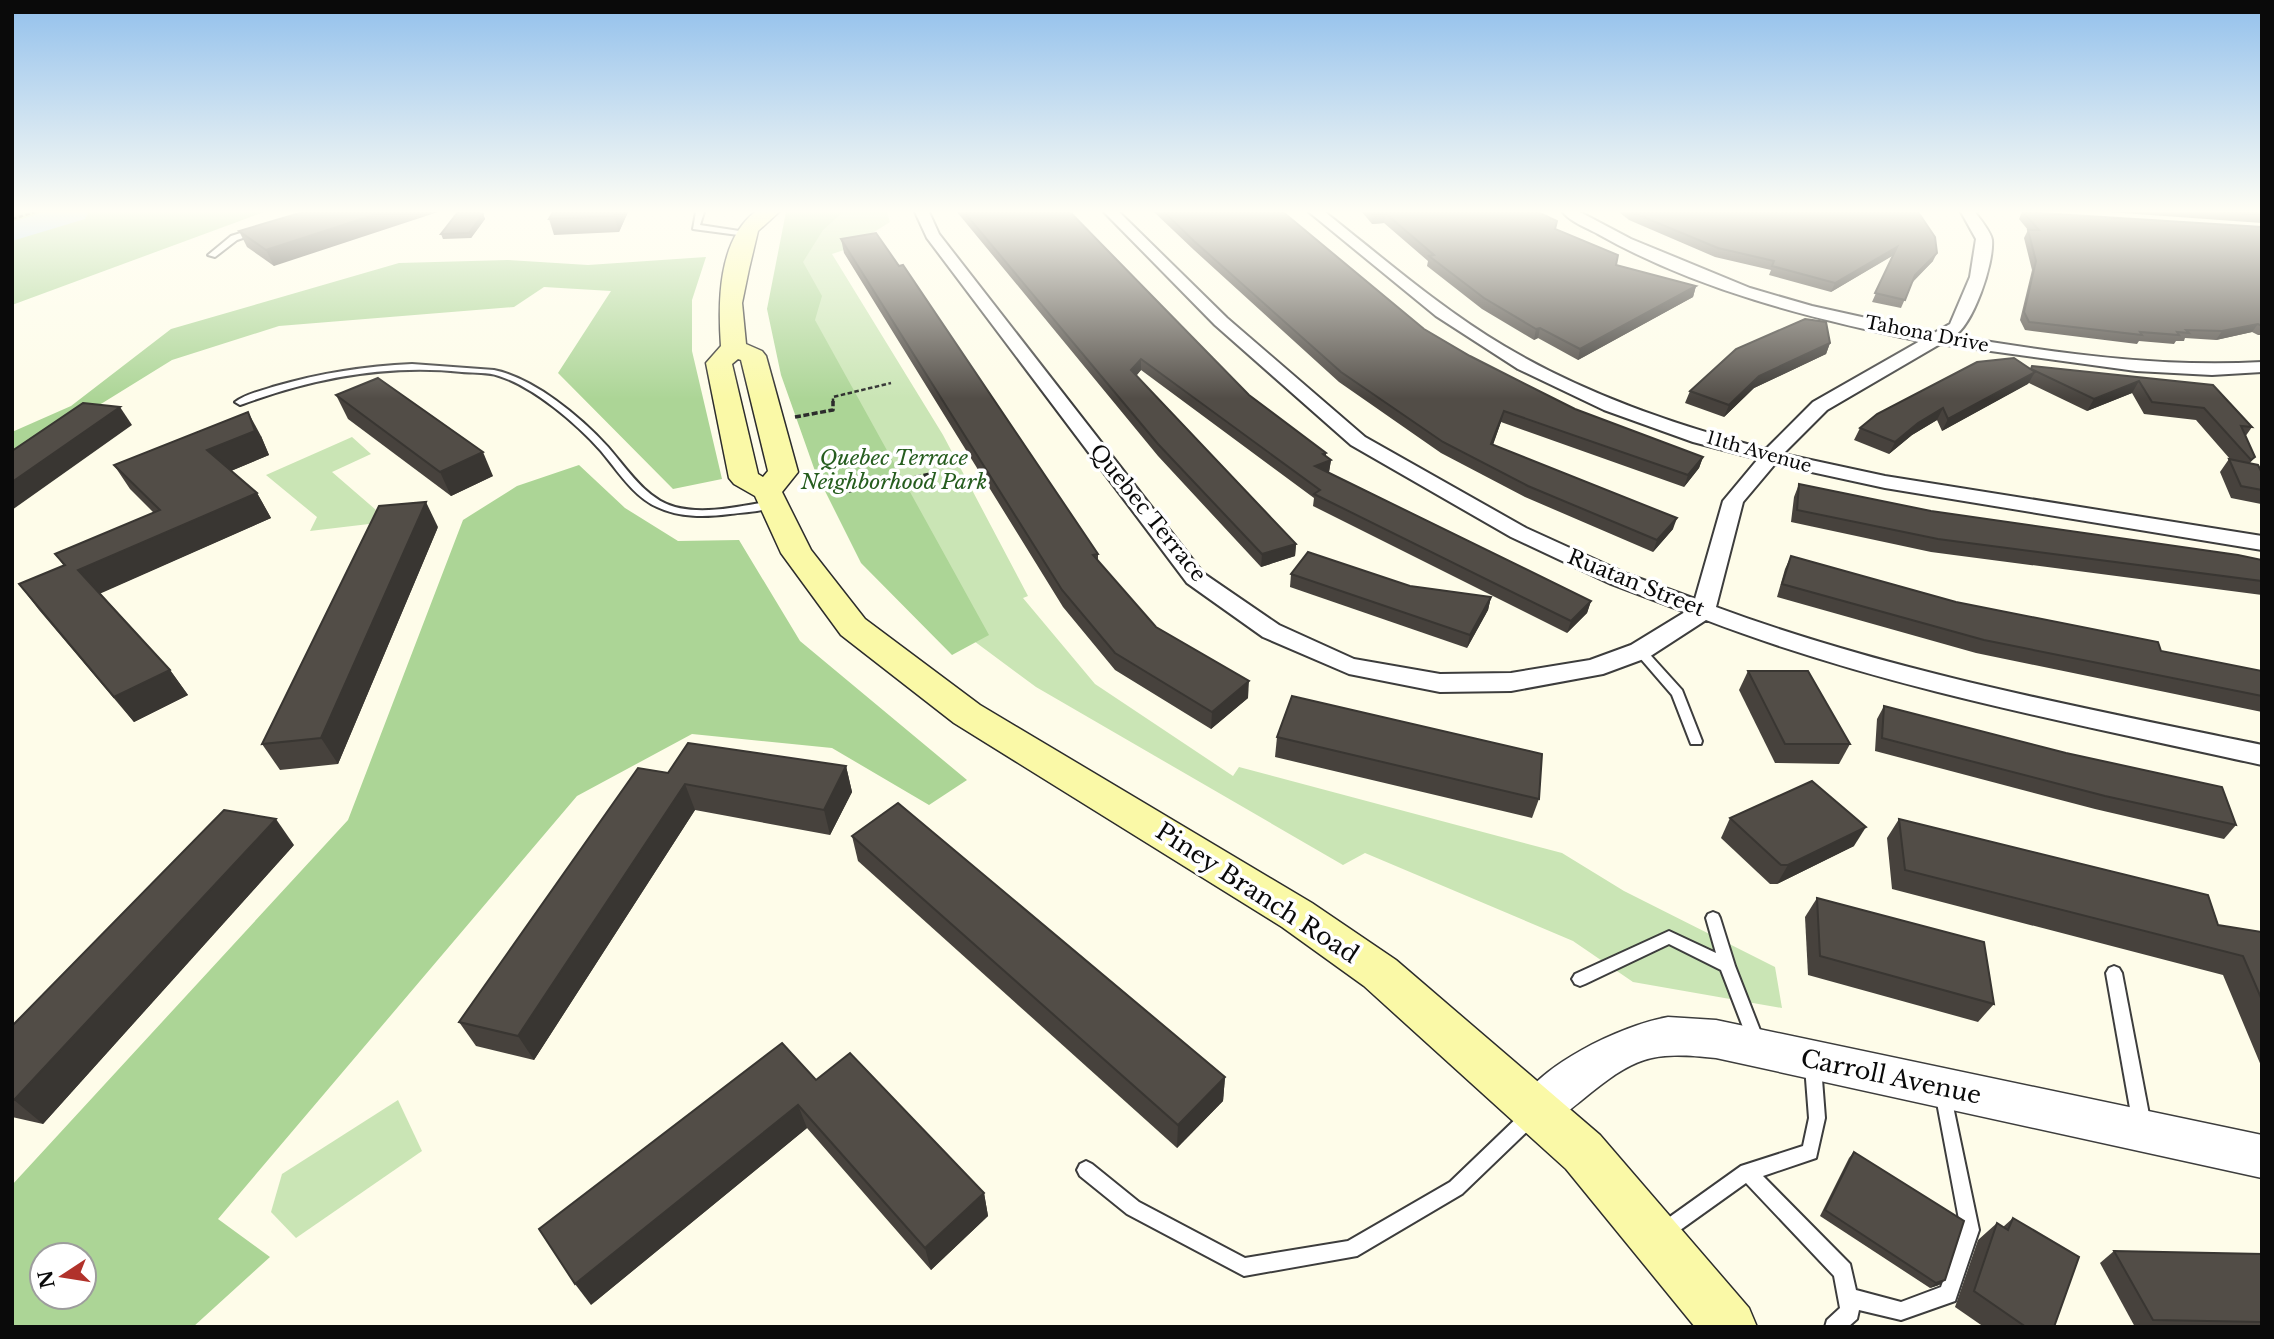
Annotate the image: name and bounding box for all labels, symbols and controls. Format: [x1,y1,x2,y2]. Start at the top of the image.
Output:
street label: Tahona Drive [1863,311,1991,357]
street label: 11th Avenue [1704,427,1814,477]
street label: Quebec Terrace [1084,439,1212,587]
park label: Quebec Terrace Neighborhood Park [800,445,987,495]
street label: Ruatan Street [1564,544,1708,622]
street label: Piney Branch Road [1150,816,1364,969]
street label: Carroll Avenue [1798,1043,1984,1110]
north arrow [28,1241,98,1311]
text: N [34,1268,60,1291]

